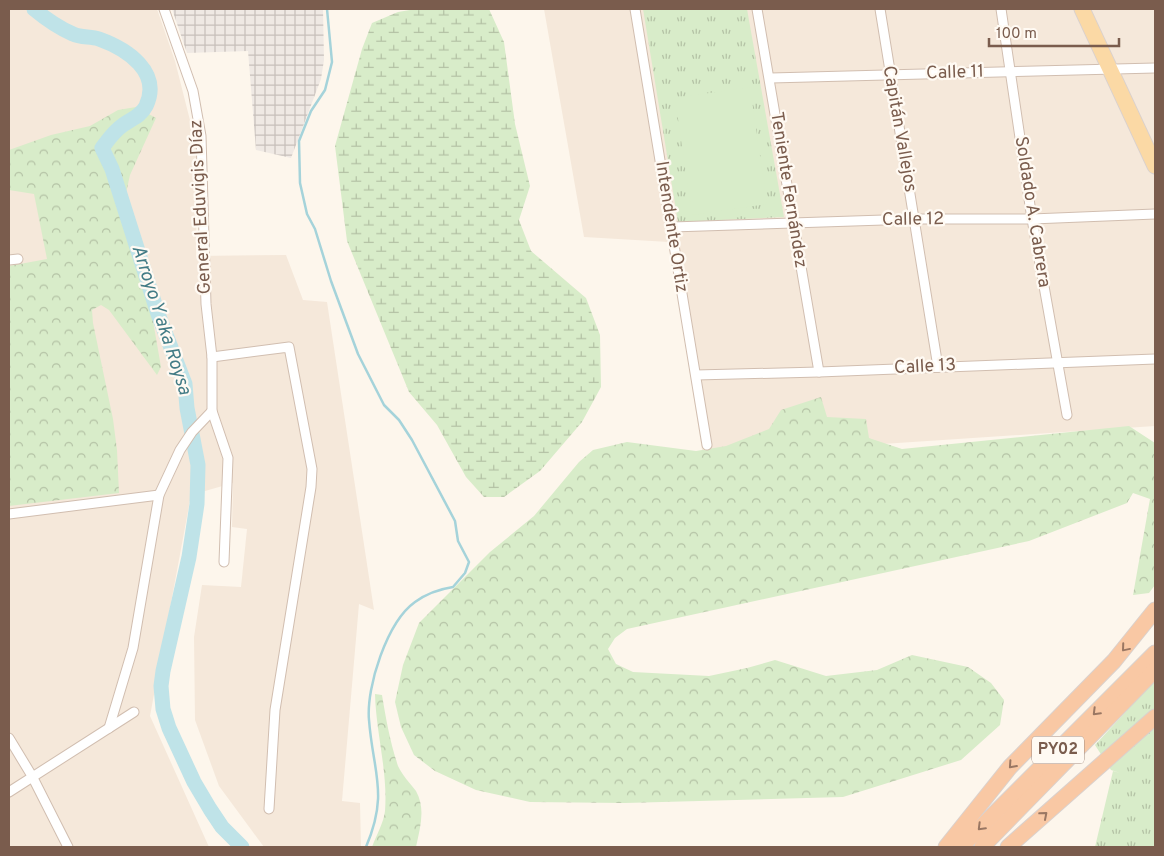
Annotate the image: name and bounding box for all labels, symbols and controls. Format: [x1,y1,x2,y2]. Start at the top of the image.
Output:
scale bar [989,15,1119,47]
text: 100 m [996,25,1037,44]
street label: Calle 11 [926,60,984,86]
street label: Capitán Vallejos [877,64,921,194]
street label: Teniente Fernández [764,110,812,270]
street label: General Eduvigis Díaz [185,119,217,295]
street label: Soldado A. Cabrera [1009,135,1055,289]
street label: Intendente Ortiz [649,160,693,294]
street label: Calle 12 [882,208,944,232]
water label: Arroyo Y aka Roysa [125,242,197,398]
street label: Calle 13 [893,354,957,380]
one-way arrow [1122,642,1130,651]
one-way arrow [1093,706,1102,715]
road number: PY02 [1032,736,1084,764]
one-way arrow [1009,760,1018,769]
one-way arrow [1038,812,1047,821]
one-way arrow [978,821,987,830]

